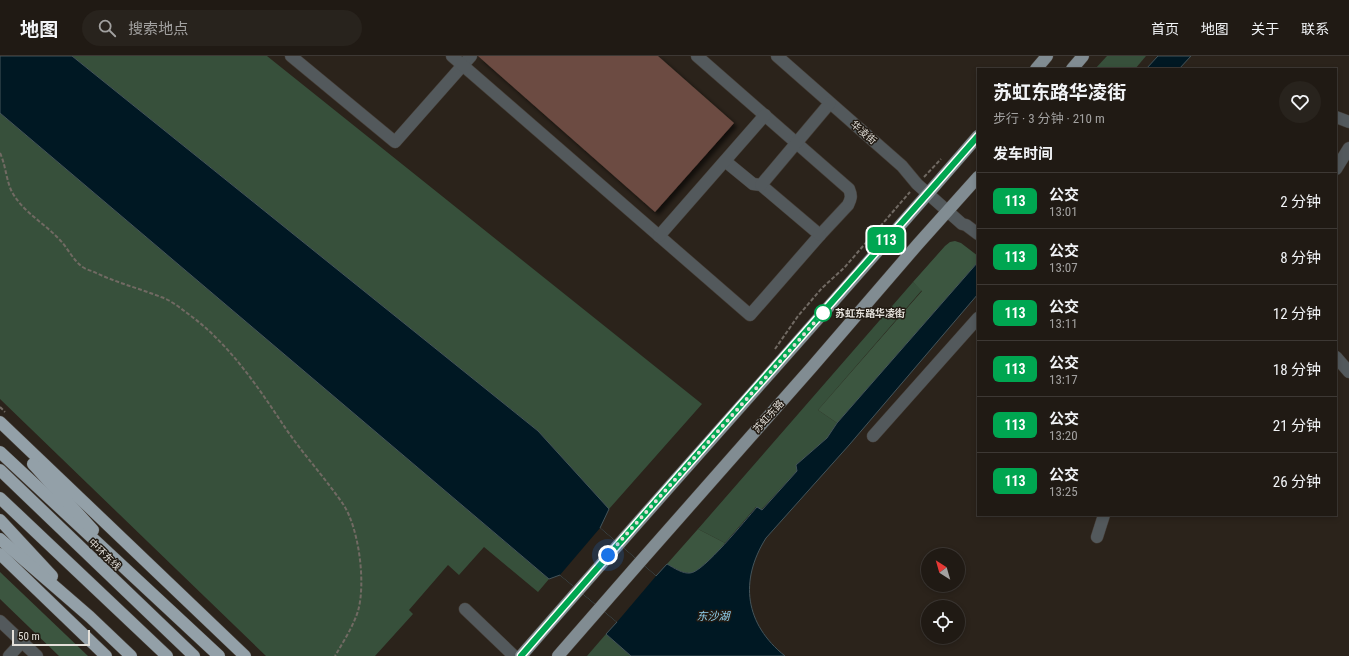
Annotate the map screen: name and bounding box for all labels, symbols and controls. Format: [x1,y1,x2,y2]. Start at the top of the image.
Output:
search box [82,10,362,46]
icon: search [96,17,118,39]
text: 地图 [20,18,58,41]
text: 搜索地点 [128,20,188,38]
text: 首页 [1151,21,1179,37]
text: 地图 [1201,21,1229,37]
text: 关于 [1251,21,1279,37]
text: 联系 [1301,21,1329,37]
text: 苏虹东路华凌街 [993,81,1126,104]
button: heart [1279,81,1321,123]
text: 步行 · 3 分钟 · 210 m [993,111,1105,126]
street label: 华凌街 [849,118,879,146]
text: 发车时间 [993,145,1053,163]
text: 公交 [1049,186,1079,204]
text: 113 [1004,193,1026,209]
text: 2 分钟 [1280,193,1321,211]
text: 13:01 [1049,204,1078,219]
line badge: 113 [863,227,909,253]
text: 113 [875,232,897,248]
text: 公交 [1049,242,1079,260]
text: 113 [1004,249,1026,265]
text: 8 分钟 [1280,249,1321,267]
text: 13:07 [1049,260,1078,275]
text: 公交 [1049,298,1079,316]
marker: 苏虹东路华凌街 [814,304,832,322]
text: 113 [1004,305,1026,321]
text: 12 分钟 [1273,305,1321,323]
place label: 苏虹东路华凌街 [835,307,905,319]
text: 13:11 [1049,316,1078,331]
text: 公交 [1049,354,1079,372]
text: 113 [1004,361,1026,377]
text: 18 分钟 [1273,361,1321,379]
text: 13:17 [1049,372,1078,387]
street label: 苏虹东路 [751,398,786,435]
text: 公交 [1049,410,1079,428]
text: 113 [1004,417,1026,433]
text: 21 分钟 [1273,417,1321,435]
text: 13:20 [1049,428,1078,443]
text: 公交 [1049,466,1079,484]
text: 113 [1004,473,1026,489]
text: 26 分钟 [1273,473,1321,491]
text: 13:25 [1049,484,1078,499]
street label: 中环东线 [86,537,123,572]
your location [598,545,618,565]
north arrow [921,548,965,592]
map controls [921,548,965,644]
button: locate [921,600,965,644]
water label: 东沙湖 [697,610,731,623]
scale bar [12,628,90,647]
text: 50 m [18,630,40,643]

